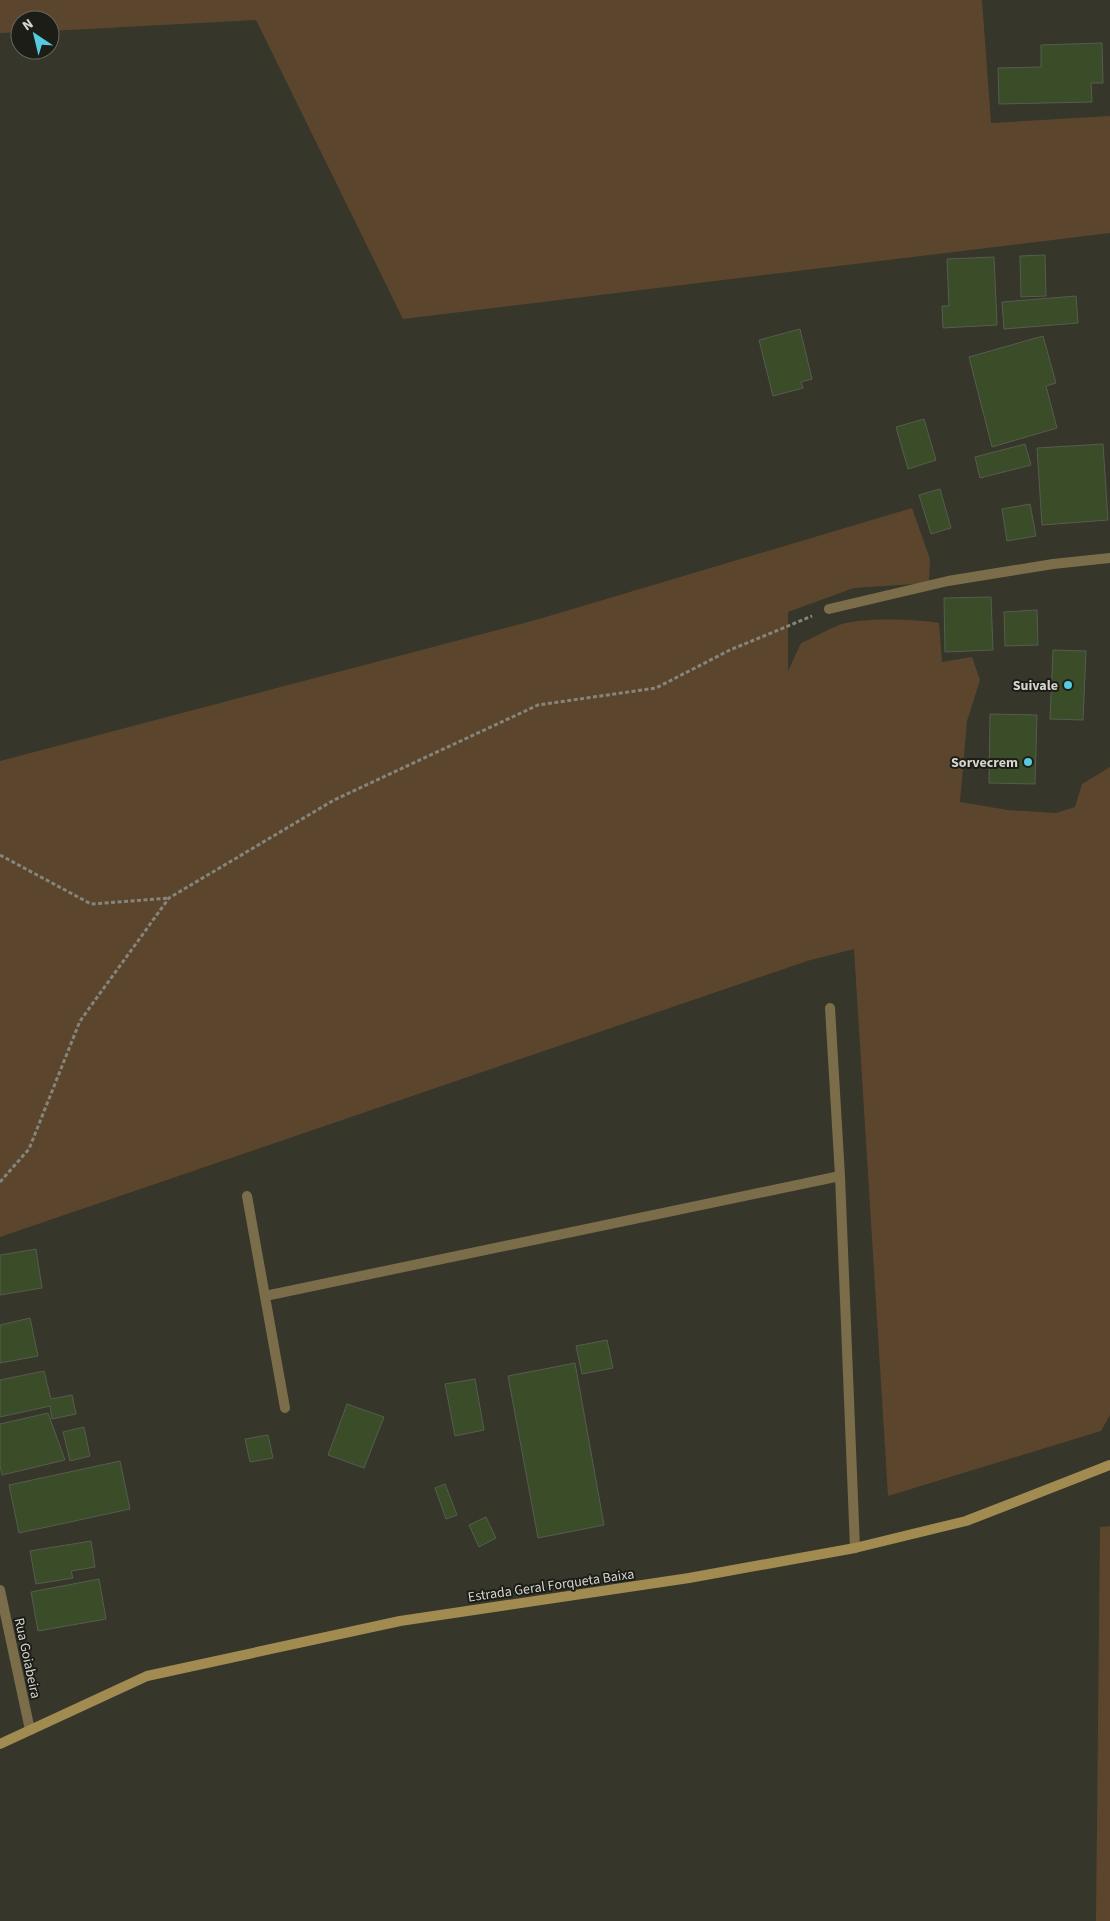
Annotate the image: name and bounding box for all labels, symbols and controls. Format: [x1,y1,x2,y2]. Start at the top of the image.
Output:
north arrow [10,10,60,60]
text: N [19,14,38,36]
place label: Suivale [1013,676,1058,696]
marker: Suivale [1062,679,1074,691]
place label: Sorvecrem [951,753,1018,773]
marker: Sorvecrem [1022,756,1034,768]
street label: Estrada Geral Forqueta Baixa [467,1564,636,1608]
street label: Rua Goiabeira [9,1616,45,1700]

